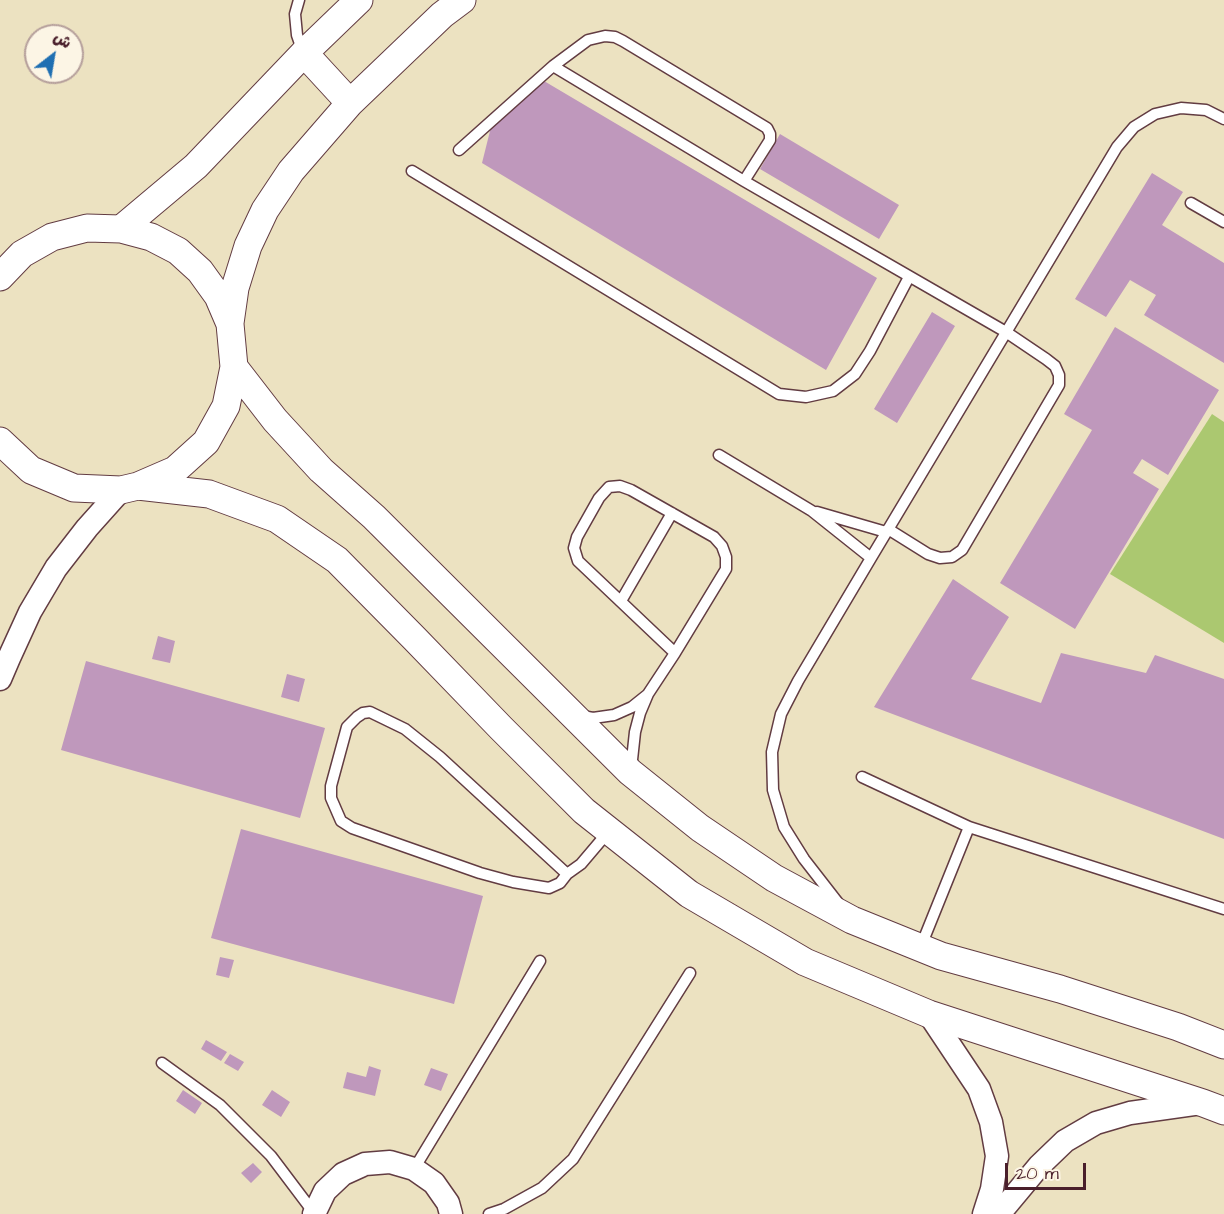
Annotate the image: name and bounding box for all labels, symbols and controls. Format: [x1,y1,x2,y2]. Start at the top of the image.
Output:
north arrow [24,24,84,84]
text: ش [49,26,75,54]
scale bar [1008,1151,1089,1189]
text: 20 m [1016,1161,1059,1186]

